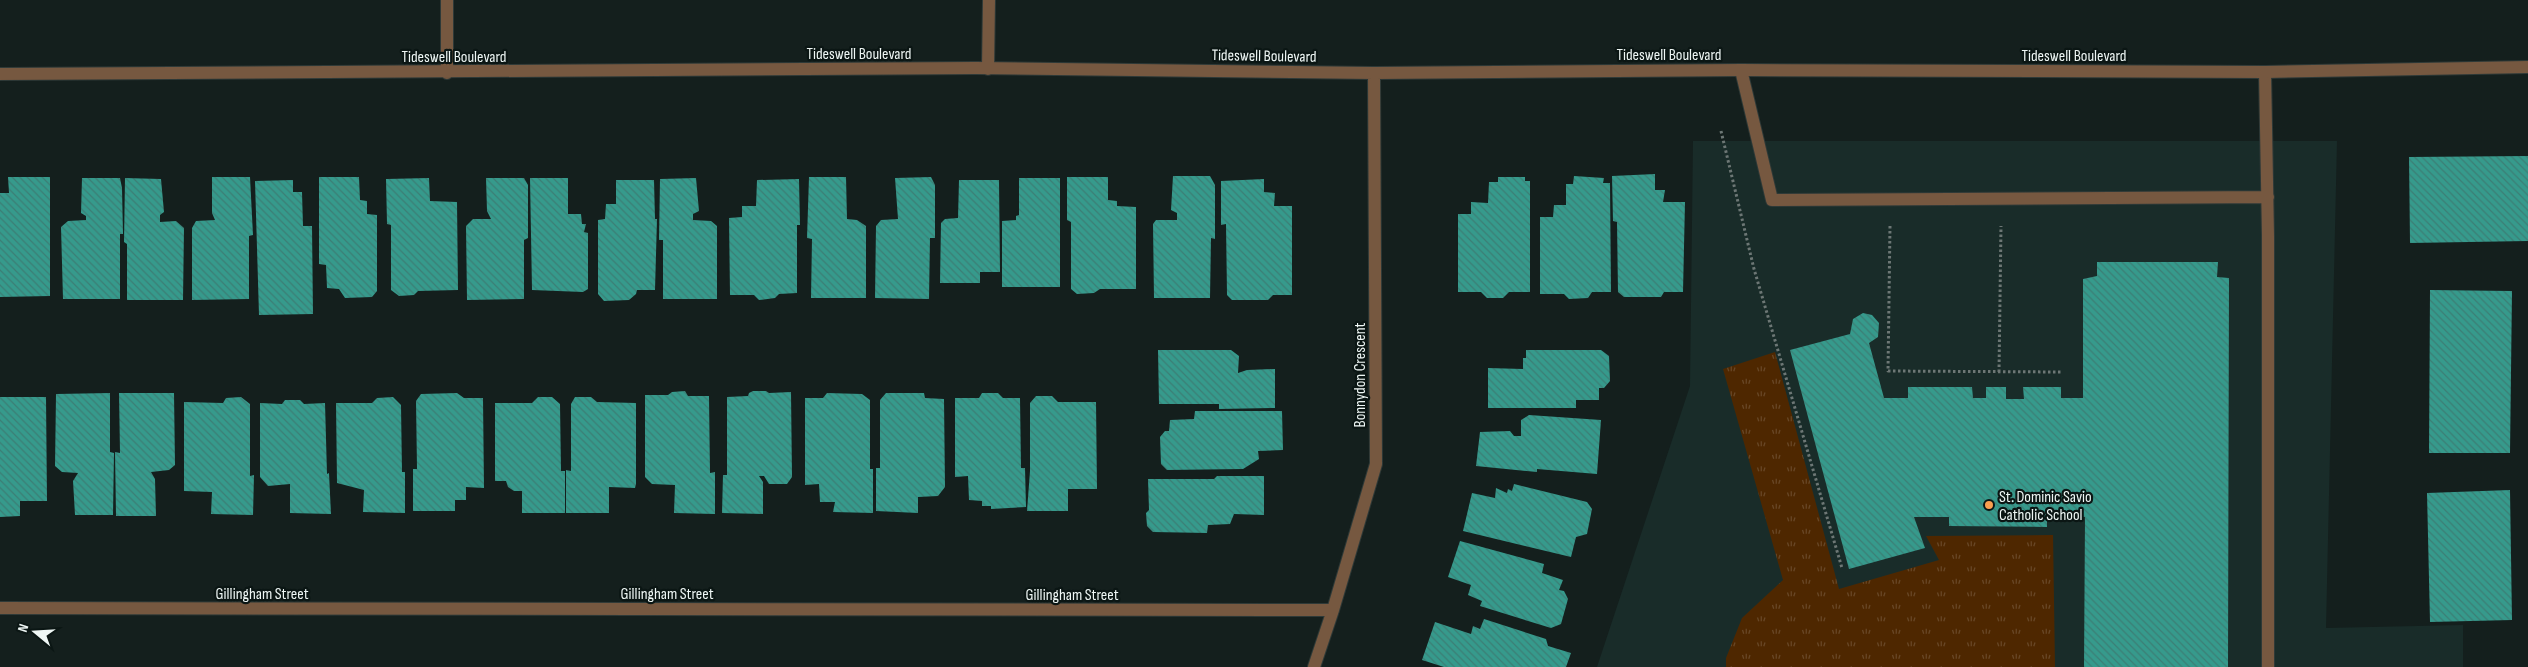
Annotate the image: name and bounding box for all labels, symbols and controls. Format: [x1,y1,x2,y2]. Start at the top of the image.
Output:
street label: Tideswell Boulevard [806,45,912,64]
street label: Tideswell Boulevard [1211,46,1317,67]
street label: Tideswell Boulevard [1616,46,1722,65]
street label: Tideswell Boulevard [2021,47,2127,66]
street label: Tideswell Boulevard [401,48,507,67]
street label: Bonnydon Crescent [1351,322,1370,427]
place label: St. Dominic Savio Catholic School [1999,488,2092,525]
marker: St. Dominic Savio Catholic School [1983,499,1995,511]
street label: Gillingham Street [215,585,309,604]
street label: Gillingham Street [620,585,714,604]
street label: Gillingham Street [1025,586,1119,605]
north arrow [10,607,60,657]
text: N [14,622,32,634]

